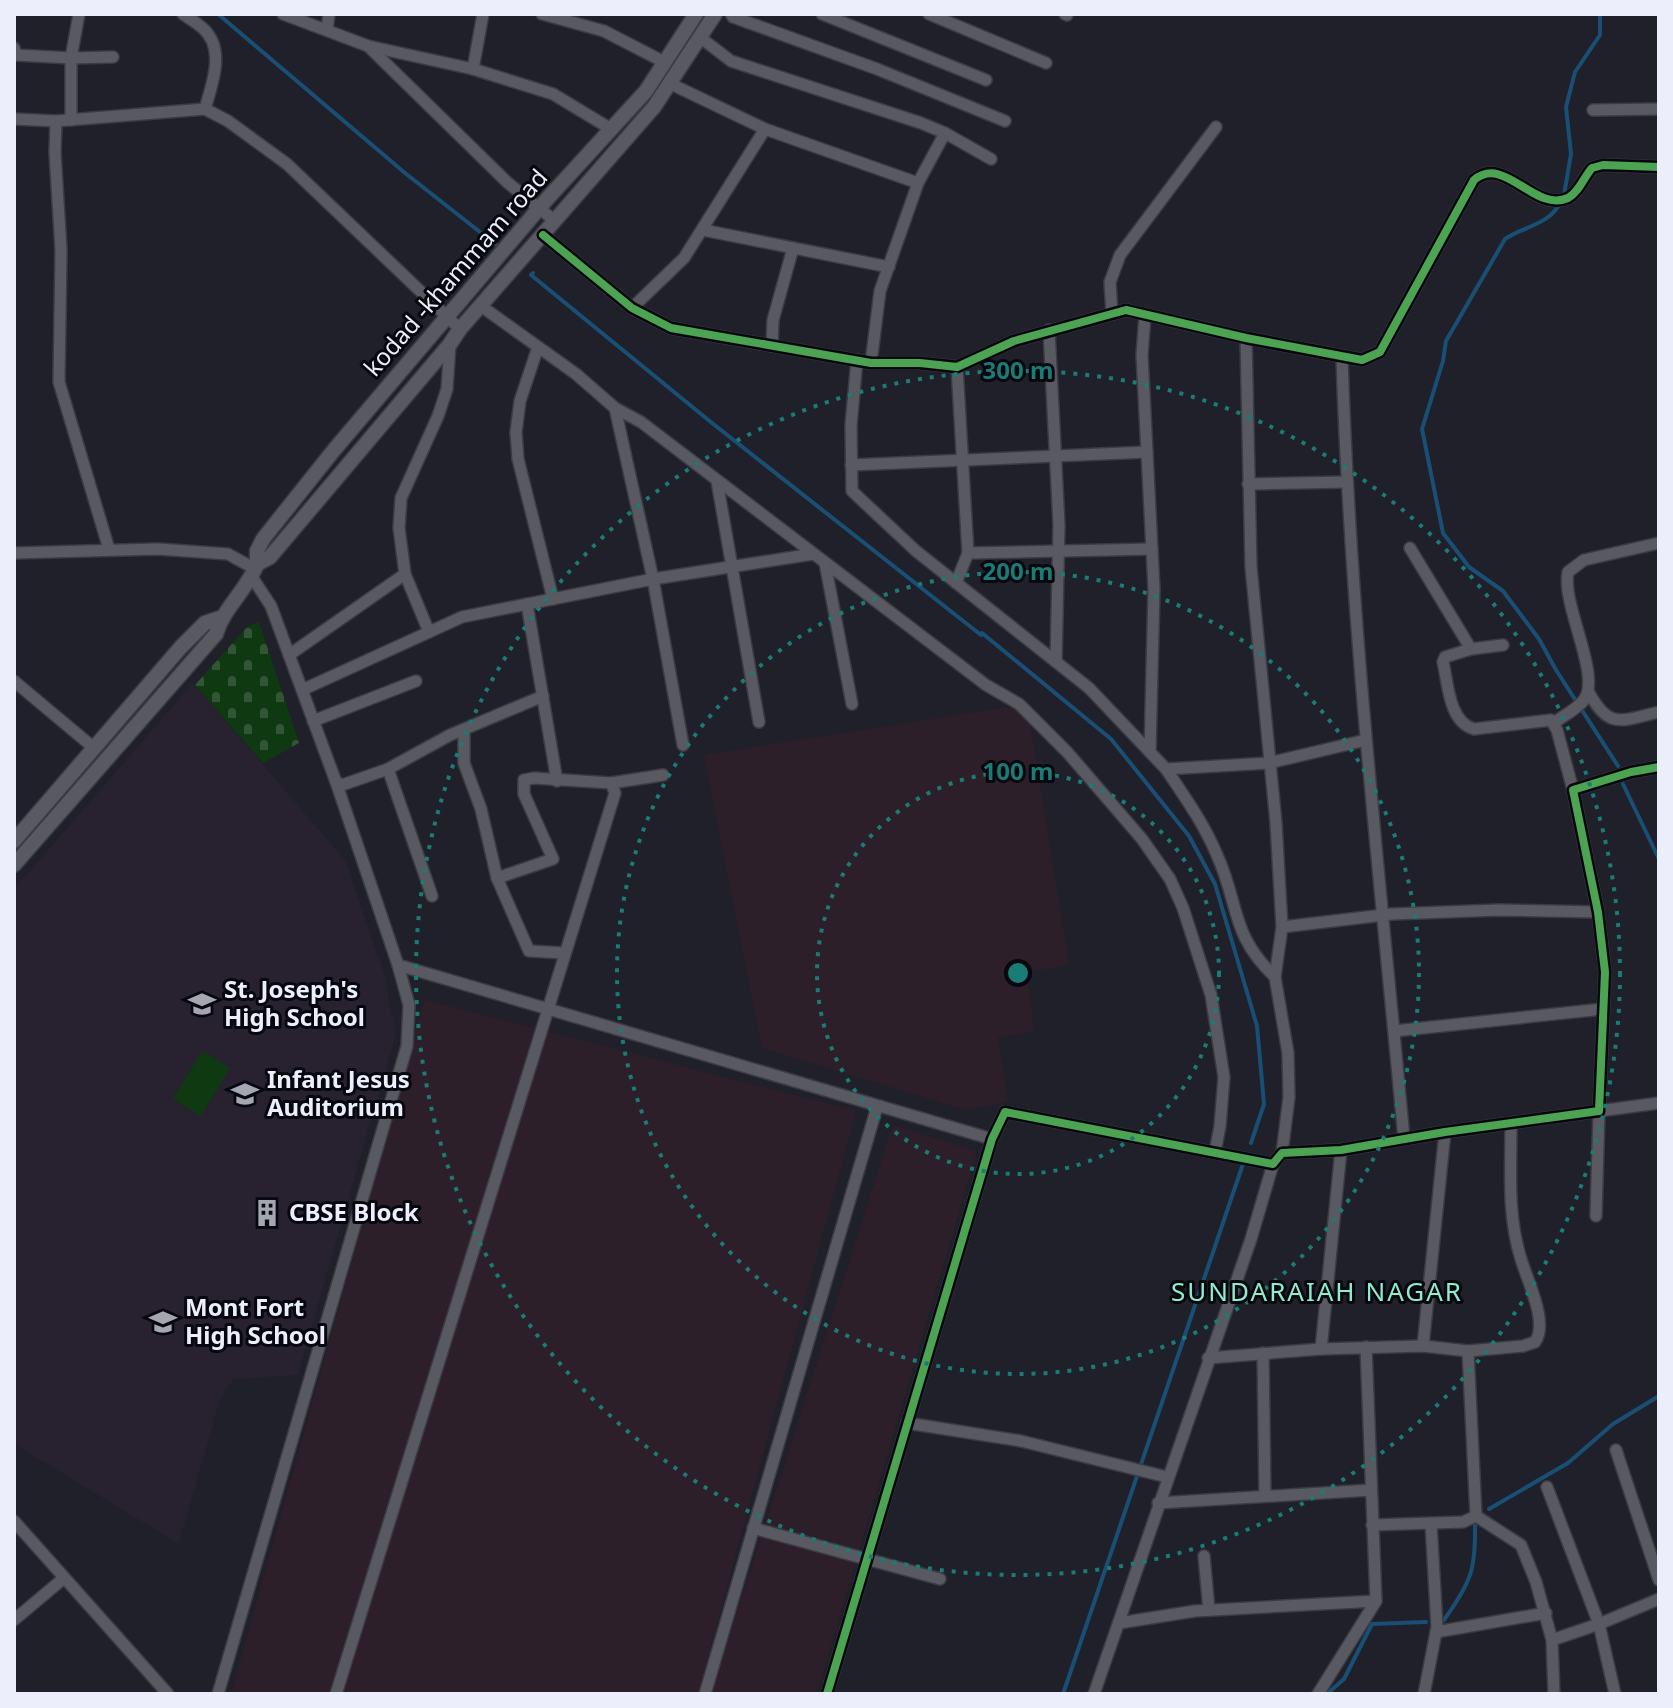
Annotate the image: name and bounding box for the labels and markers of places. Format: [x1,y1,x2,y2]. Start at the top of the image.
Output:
centre of rings [1004,959,1032,987]
place label: St. Joseph's High School [224,972,365,1033]
school or university icon: St. Joseph's High School [187,989,217,1019]
place label: Infant Jesus Auditorium [267,1062,410,1123]
school or university icon: Infant Jesus Auditorium [230,1079,260,1109]
place label: CBSE Block [289,1195,419,1228]
building icon: CBSE Block [252,1198,282,1228]
place label: Mont Fort High School [185,1290,326,1351]
school or university icon: Mont Fort High School [148,1307,178,1337]

